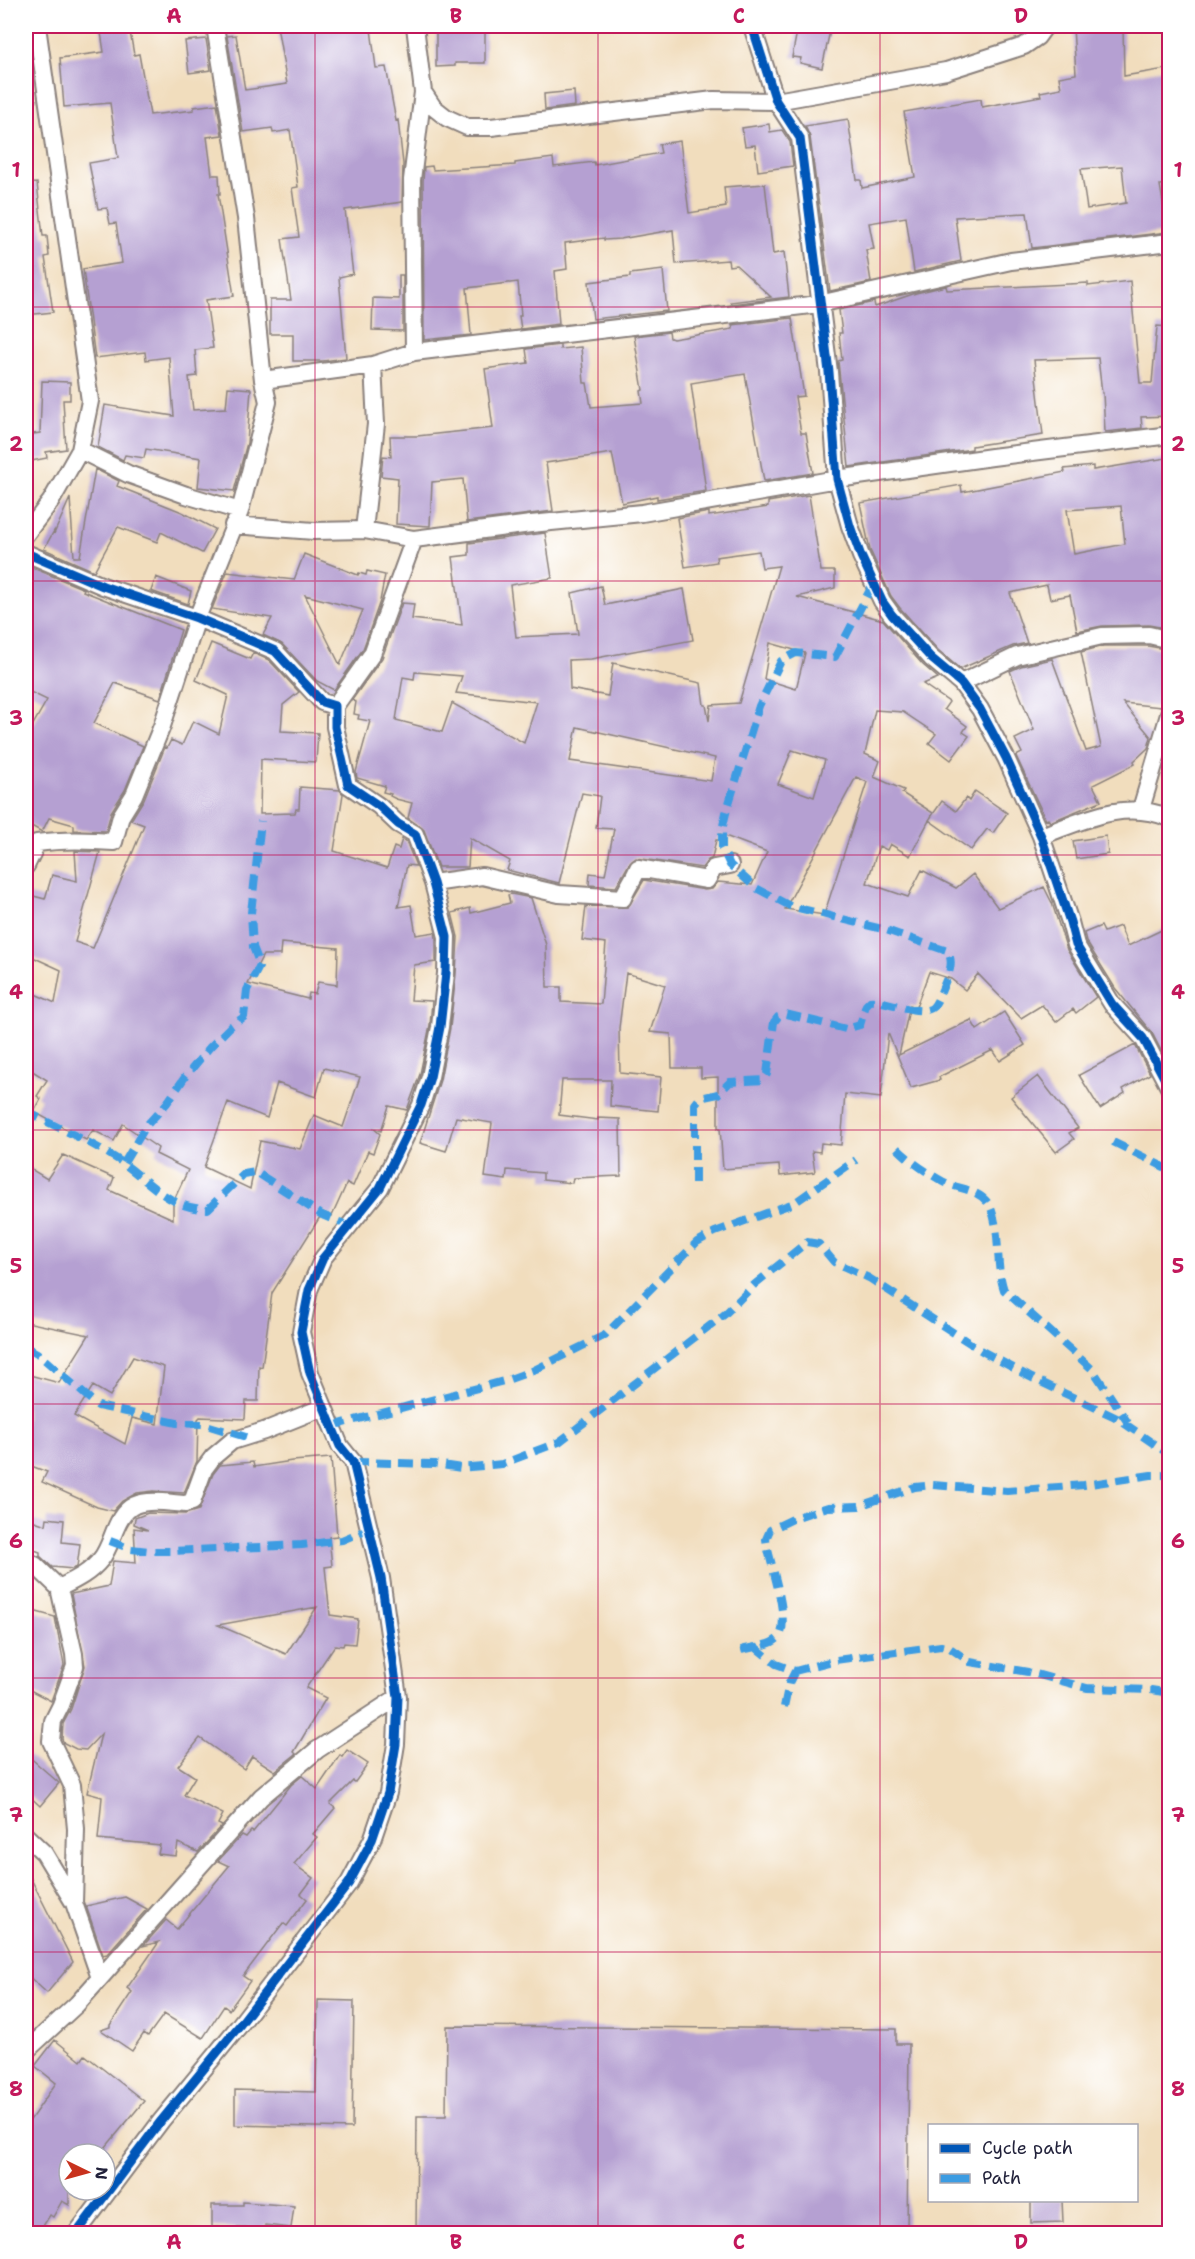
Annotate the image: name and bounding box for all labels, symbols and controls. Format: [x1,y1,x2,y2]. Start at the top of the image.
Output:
text: A [166,3,182,29]
text: B [450,3,462,29]
text: C [733,3,745,29]
text: D [1014,3,1028,29]
text: 1 [11,157,21,183]
text: 1 [1173,157,1183,183]
text: 2 [9,431,23,457]
text: 2 [1171,431,1185,457]
text: 3 [9,705,23,731]
text: 3 [1171,705,1185,731]
text: 4 [9,979,23,1005]
text: 4 [1171,979,1185,1005]
text: 5 [10,1253,22,1279]
text: 5 [1172,1253,1184,1279]
text: 6 [9,1528,23,1554]
text: 6 [1171,1528,1185,1554]
text: 7 [9,1802,23,1828]
text: 7 [1171,1802,1185,1828]
text: 8 [9,2076,23,2102]
text: 8 [1171,2076,1185,2102]
legend [928,2124,1138,2202]
text: Cycle path [982,2136,1073,2160]
north arrow [57,2142,117,2202]
text: N [90,2166,112,2180]
text: Path [982,2166,1021,2190]
text: A [166,2229,182,2255]
text: B [450,2229,462,2255]
text: C [733,2229,745,2255]
text: D [1014,2229,1028,2255]

